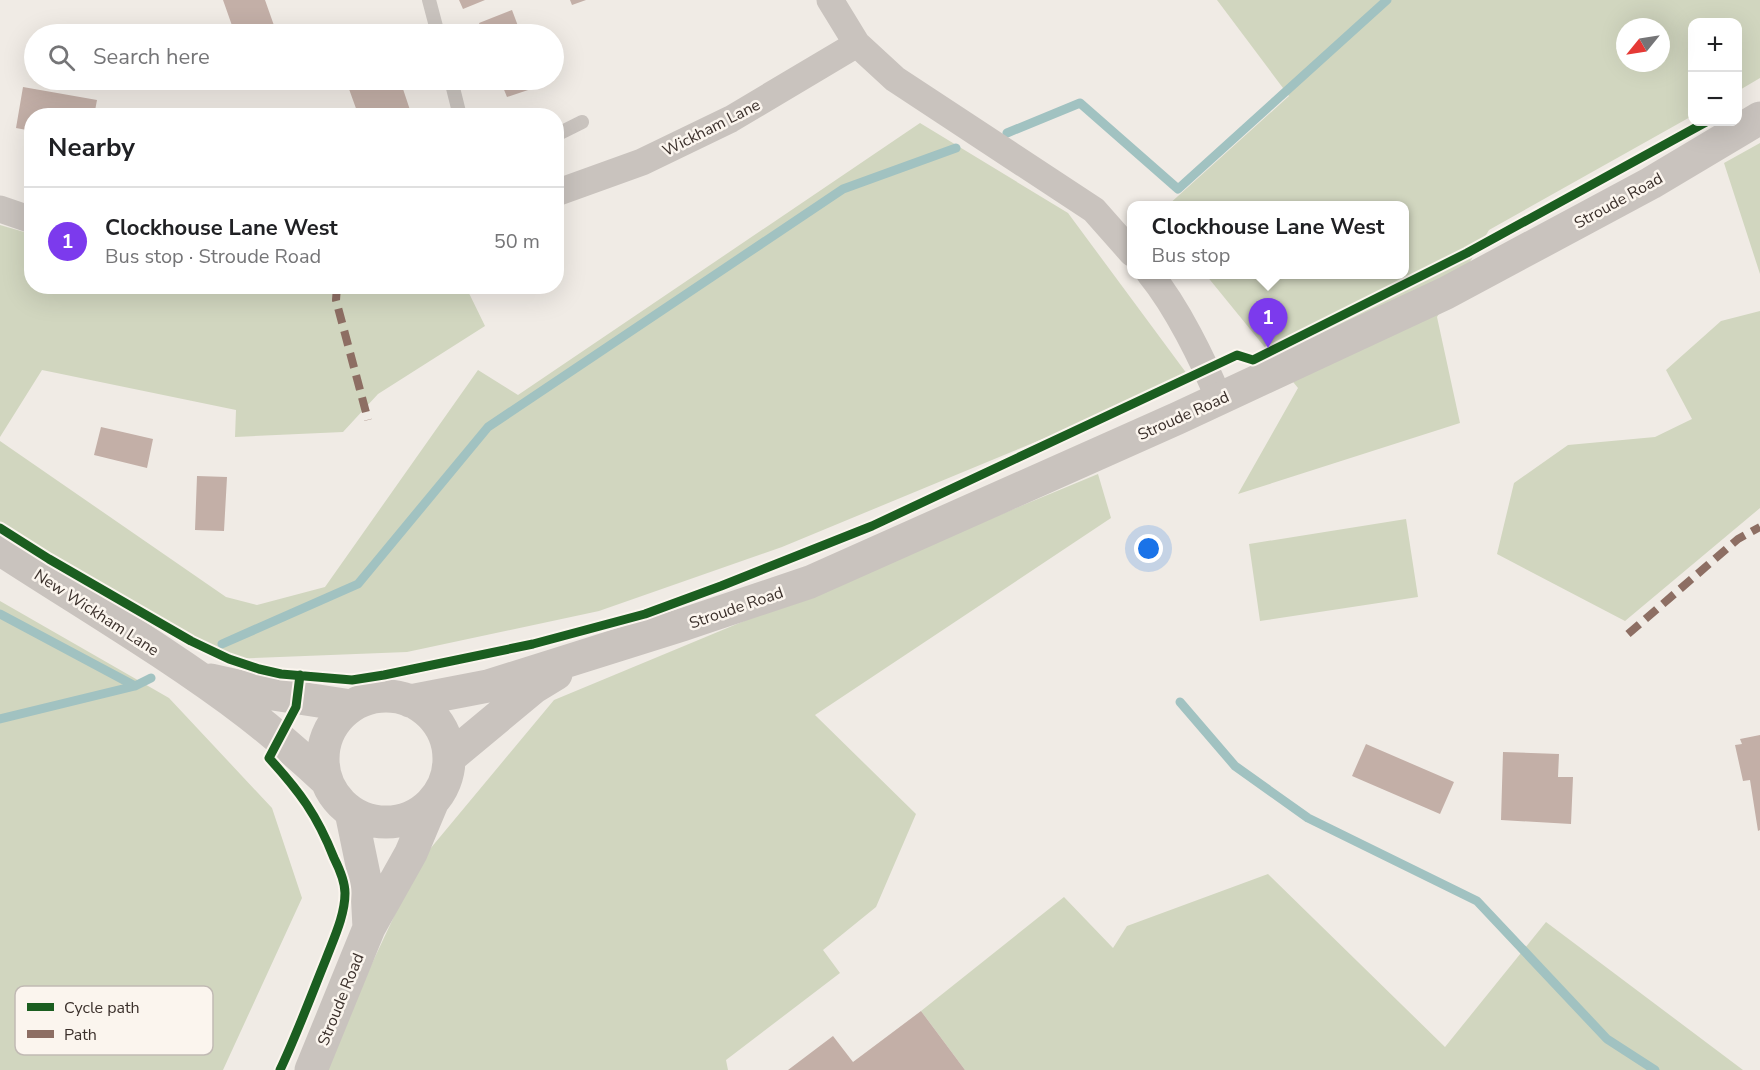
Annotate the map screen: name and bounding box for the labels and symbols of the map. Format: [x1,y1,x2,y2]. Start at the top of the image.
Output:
north arrow [1616,18,1670,72]
street label: Wickham Lane [659,94,764,162]
street label: Stroude Road [1570,167,1667,234]
pin: 1 [1248,298,1288,348]
street label: Stroude Road [1134,386,1233,446]
your location [1134,534,1163,563]
street label: New Wickham Lane [30,564,163,661]
street label: Stroude Road [686,582,786,634]
street label: Stroude Road [312,950,369,1049]
legend [15,986,213,1055]
text: Cycle path [64,997,140,1019]
text: Path [64,1024,97,1046]

